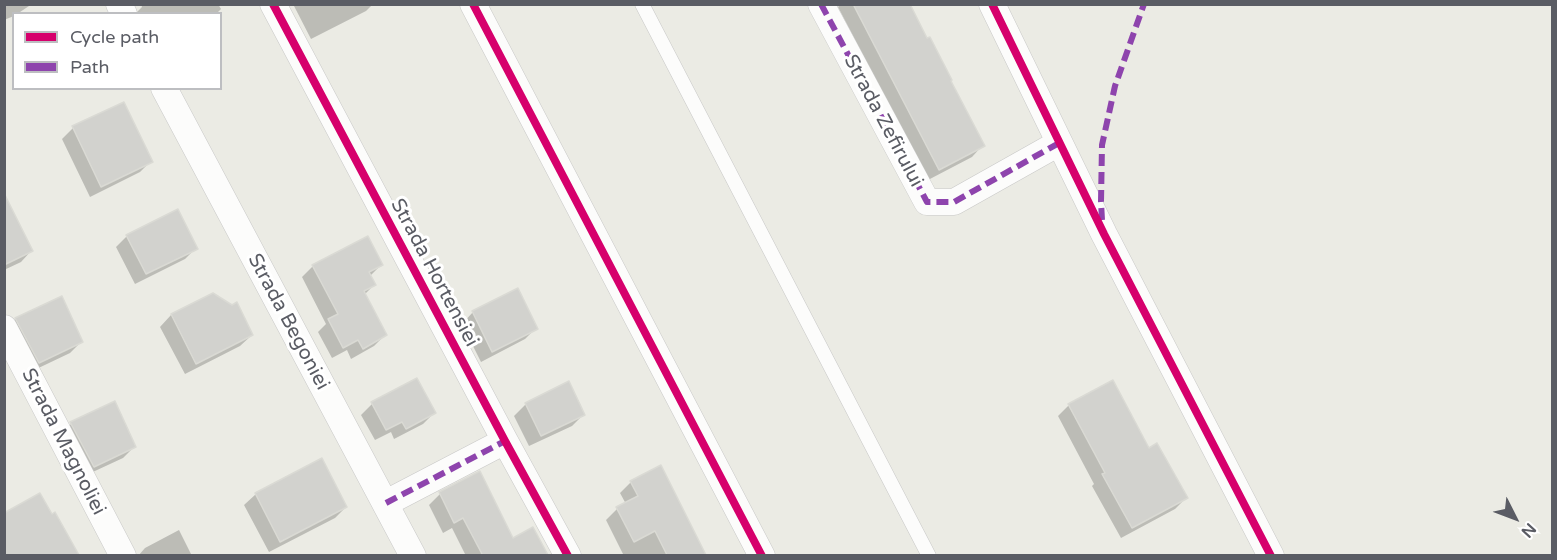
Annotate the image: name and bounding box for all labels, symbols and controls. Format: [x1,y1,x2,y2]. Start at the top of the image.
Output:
legend [12,12,222,90]
text: Cycle path [70,26,159,48]
street label: Strada Zefirului [838,51,928,191]
text: Path [70,56,109,78]
street label: Strada Hortensiei [385,195,483,351]
street label: Strada Begoniei [242,250,334,394]
street label: Strada Magnoliei [16,365,110,519]
north arrow [1485,488,1545,548]
text: N [1517,519,1540,542]

